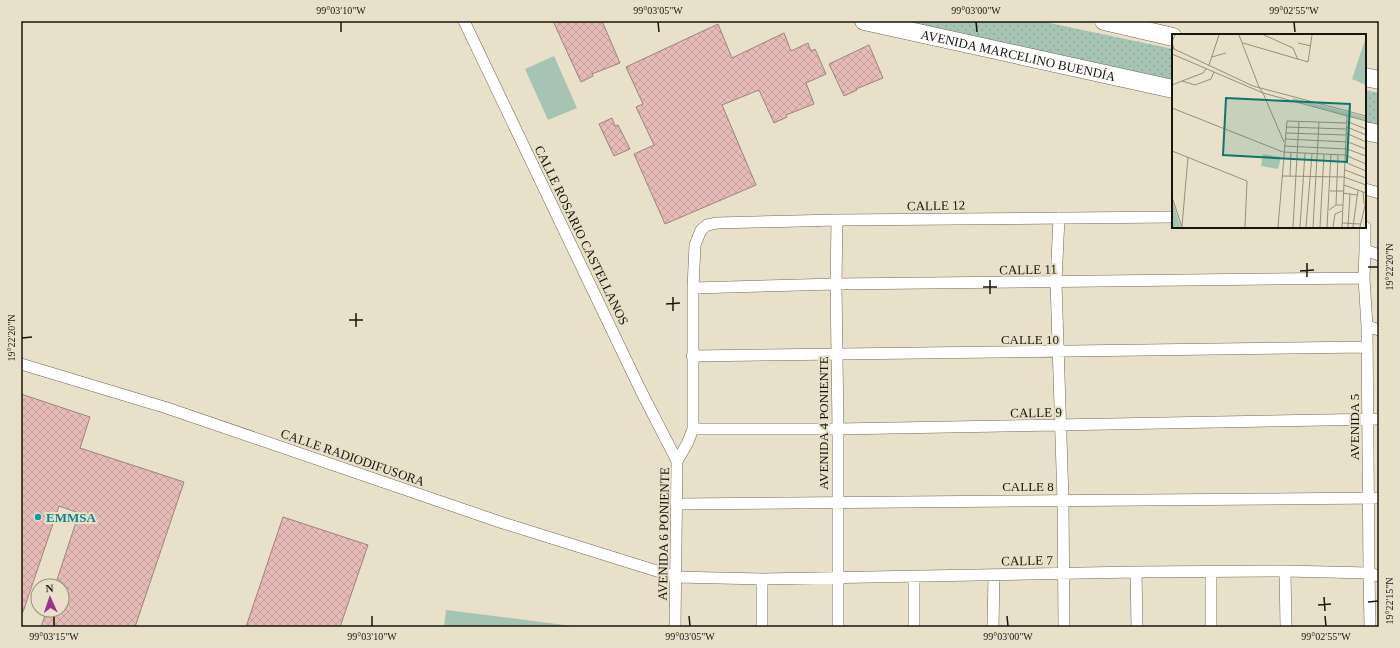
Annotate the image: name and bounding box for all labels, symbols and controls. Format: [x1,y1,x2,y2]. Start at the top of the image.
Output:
text: 99°03'10"W [316,5,366,16]
text: 99°03'05"W [633,5,683,16]
text: 99°03'00"W [951,5,1001,16]
text: 99°02'55"W [1269,5,1319,16]
street label: AVENIDA MARCELINO BUENDÍA [919,27,1118,84]
inset map [1172,34,1366,228]
street label: CALLE ROSARIO CASTELLANOS [531,143,632,327]
street label: CALLE 12 [907,197,965,214]
text: 19°22'20"N [1384,243,1395,291]
street label: CALLE 11 [999,261,1057,278]
text: 19°22'20"N [6,314,17,362]
street label: CALLE 10 [1001,332,1059,347]
street label: AVENIDA 4 PONIENTE [816,356,831,490]
street label: AVENIDA 5 [1347,394,1362,460]
street label: CALLE 9 [1010,405,1062,420]
street label: CALLE RADIODIFUSORA [279,426,427,489]
street label: AVENIDA 6 PONIENTE [655,467,672,601]
street label: CALLE 8 [1002,479,1054,494]
place label: EMMSA [46,510,96,525]
marker: EMMSA [33,512,43,522]
street label: CALLE 7 [1001,553,1053,568]
text: 19°22'15"N [1384,577,1395,625]
north arrow [30,578,70,618]
text: N [45,582,54,594]
text: 99°03'15"W [29,631,79,642]
text: 99°03'10"W [347,631,397,642]
text: 99°03'05"W [665,631,715,642]
text: 99°03'00"W [983,631,1033,642]
text: 99°02'55"W [1301,631,1351,642]

